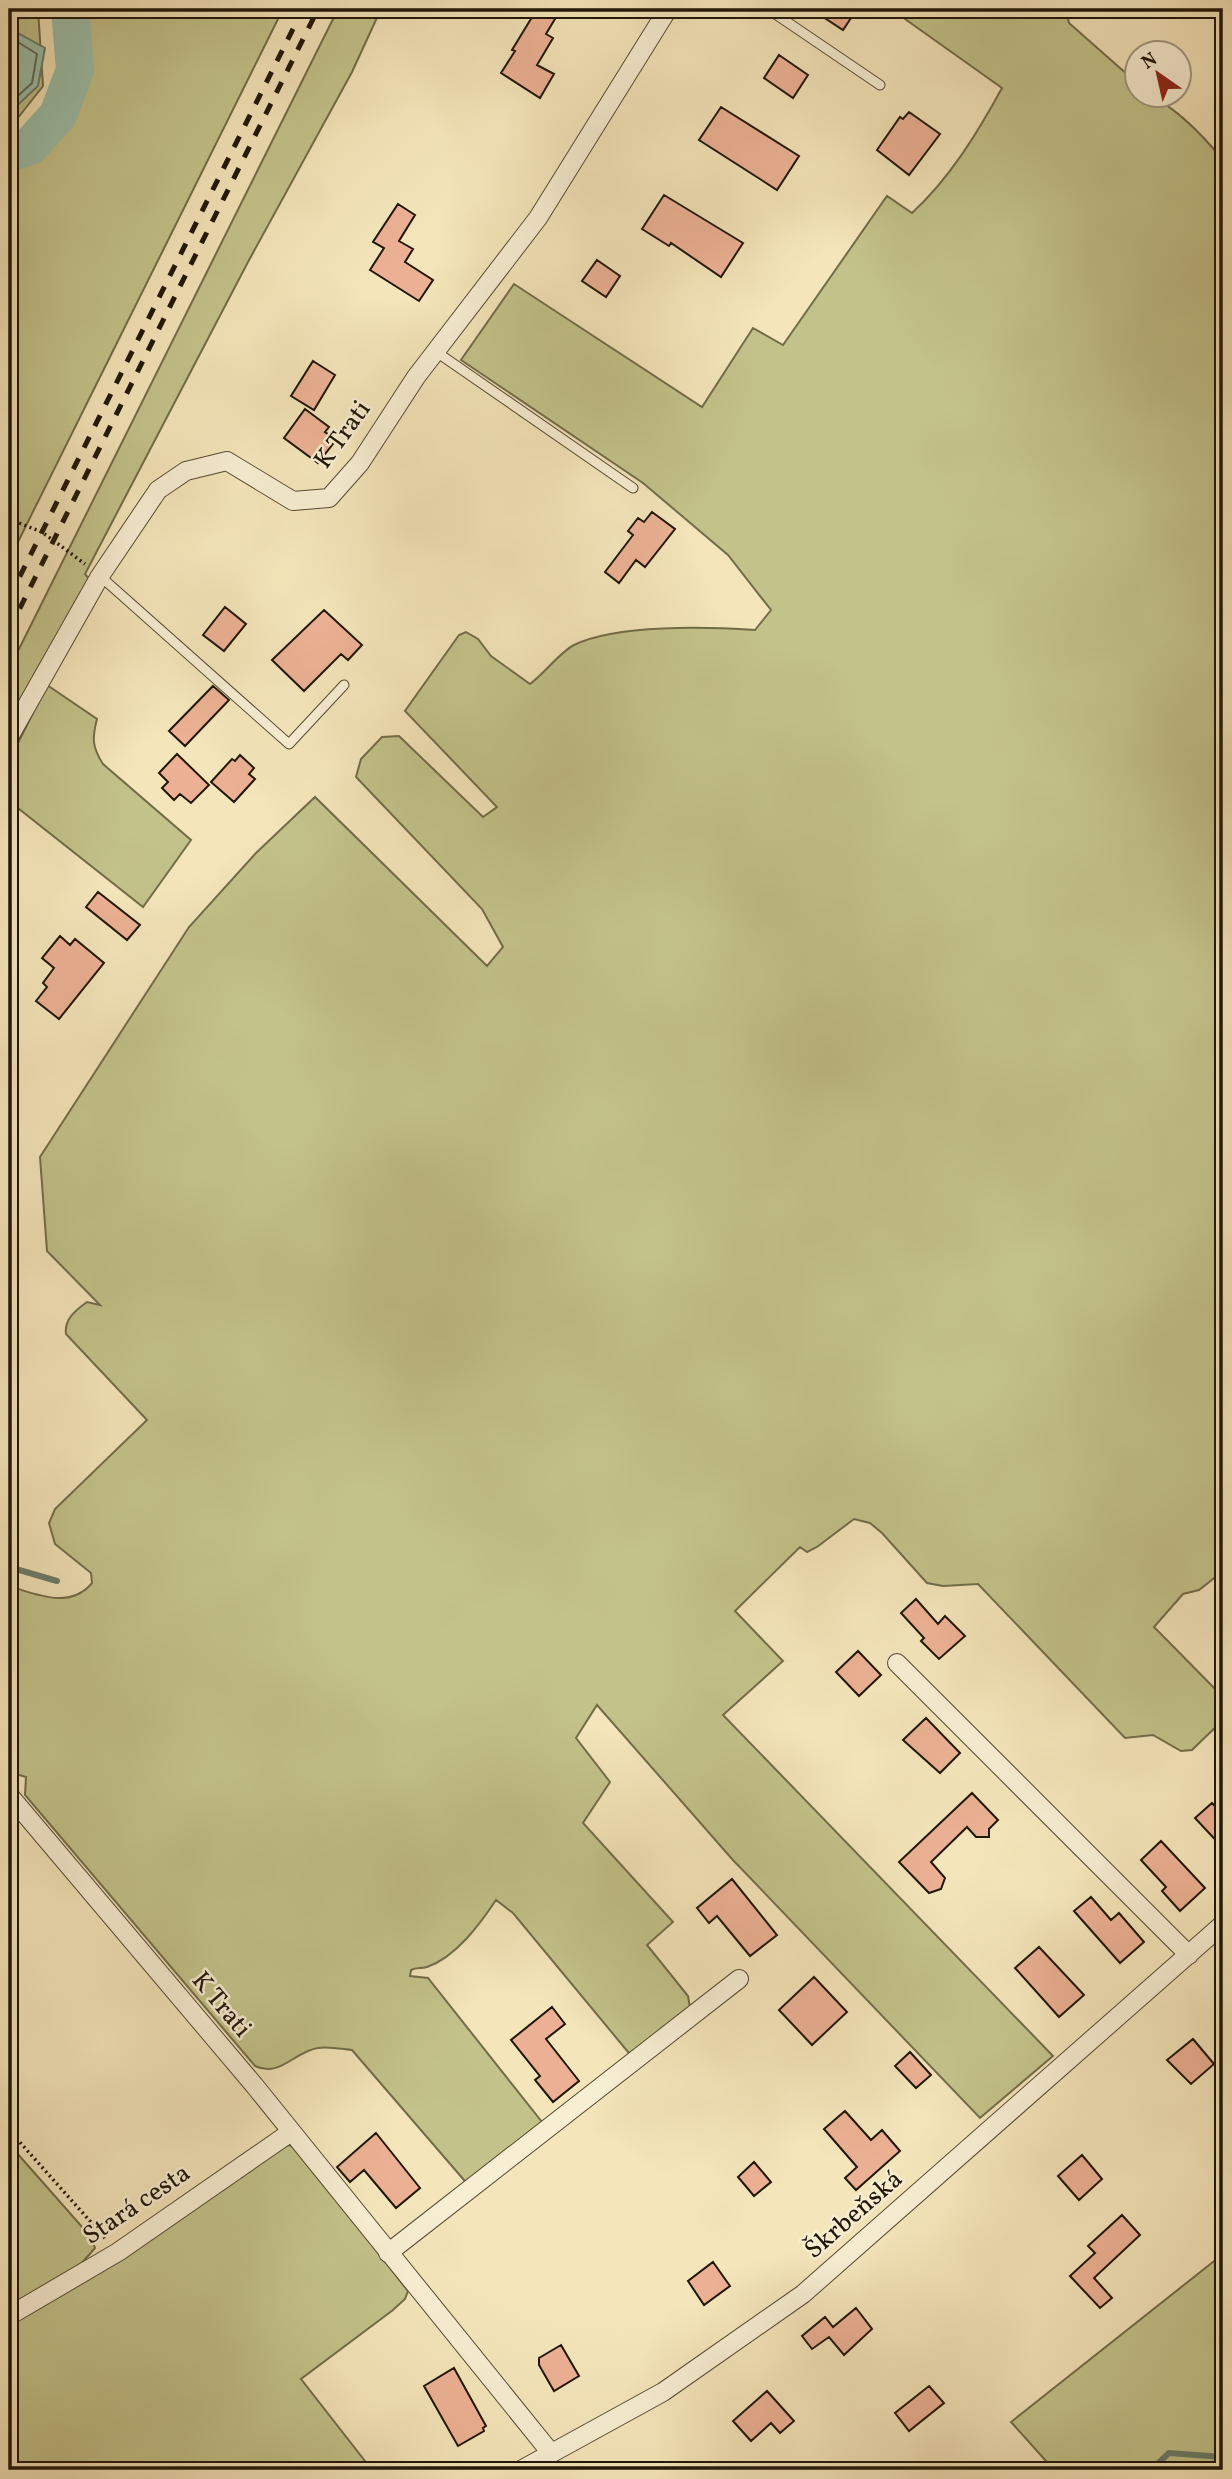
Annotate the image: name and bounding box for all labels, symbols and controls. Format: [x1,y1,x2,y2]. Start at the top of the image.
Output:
north arrow [1124,38,1194,108]
text: N [1137,47,1163,76]
street label: K Trati [306,393,380,477]
street label: K Trati [183,1964,259,2046]
street label: Stará cesta [76,2156,198,2254]
street label: Škrbeňská [797,2162,911,2268]

